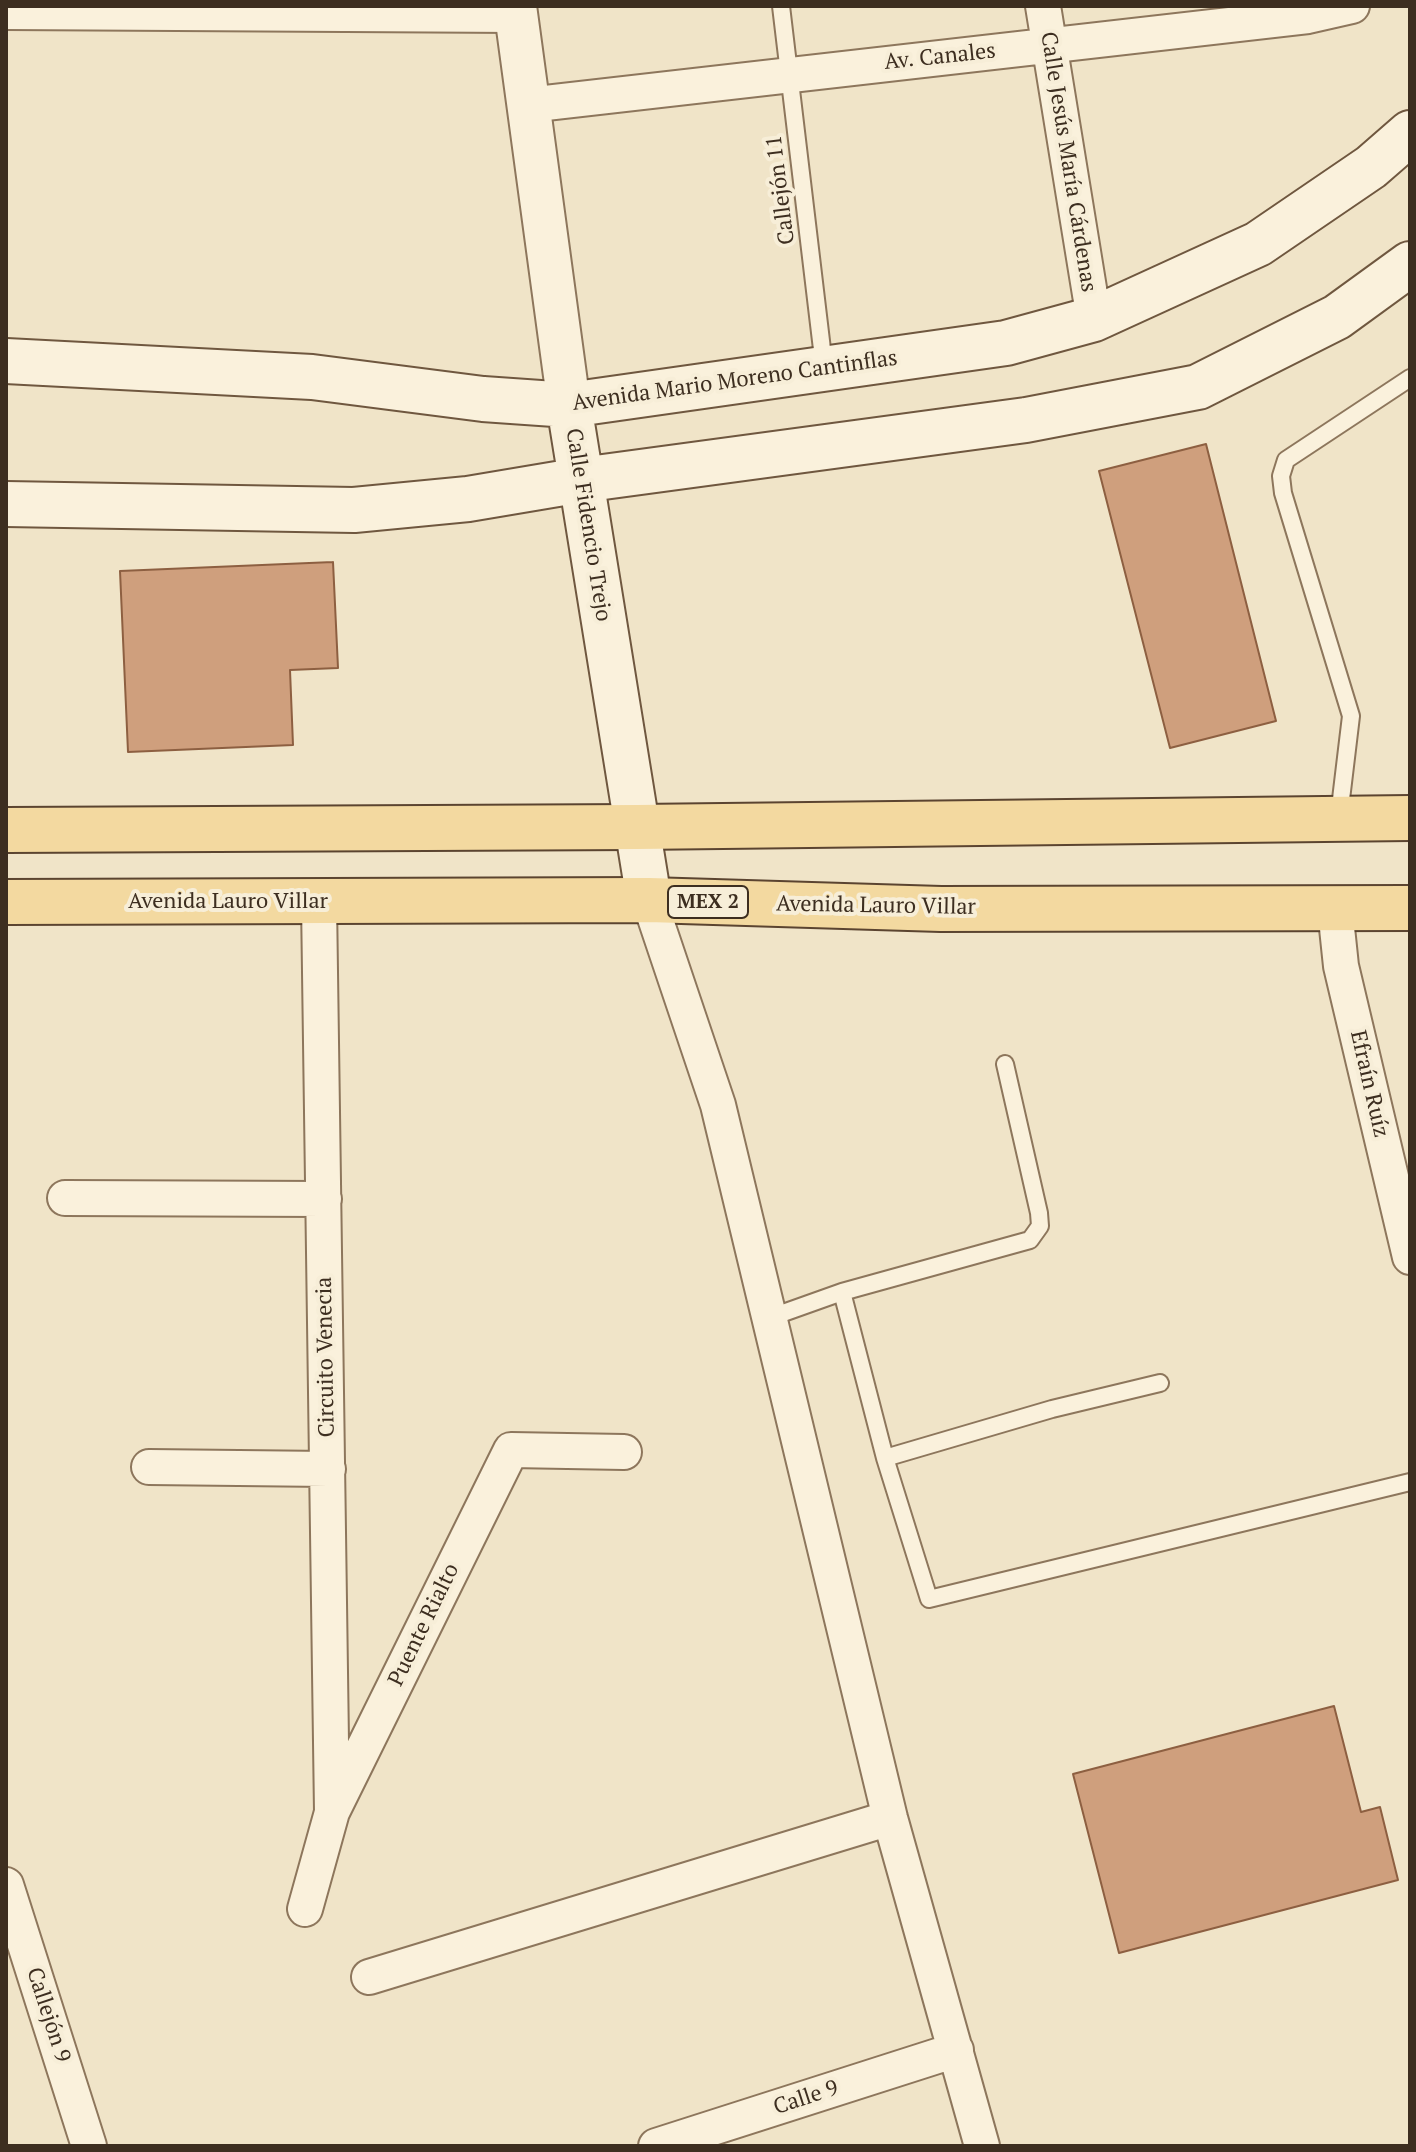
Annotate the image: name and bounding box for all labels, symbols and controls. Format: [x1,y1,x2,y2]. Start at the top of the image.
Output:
street label: Calle Jesús María Cárdenas [1034,30,1102,294]
street label: Av. Canales [883,38,997,76]
street label: Callejón 11 [761,134,801,246]
street label: Avenida Mario Moreno Cantinflas [571,345,899,417]
street label: Calle Fidencio Trejo [560,427,616,623]
road number: MEX 2 [668,886,748,918]
street label: Avenida Lauro Villar [128,889,328,915]
street label: Avenida Lauro Villar [776,891,976,921]
street label: Efraín Ruíz [1344,1028,1394,1140]
street label: Circuito Venecia [311,1276,341,1438]
street label: Puente Rialto [383,1559,465,1691]
street label: Callejón 9 [20,1964,76,2066]
street label: Calle 9 [770,2075,842,2121]

